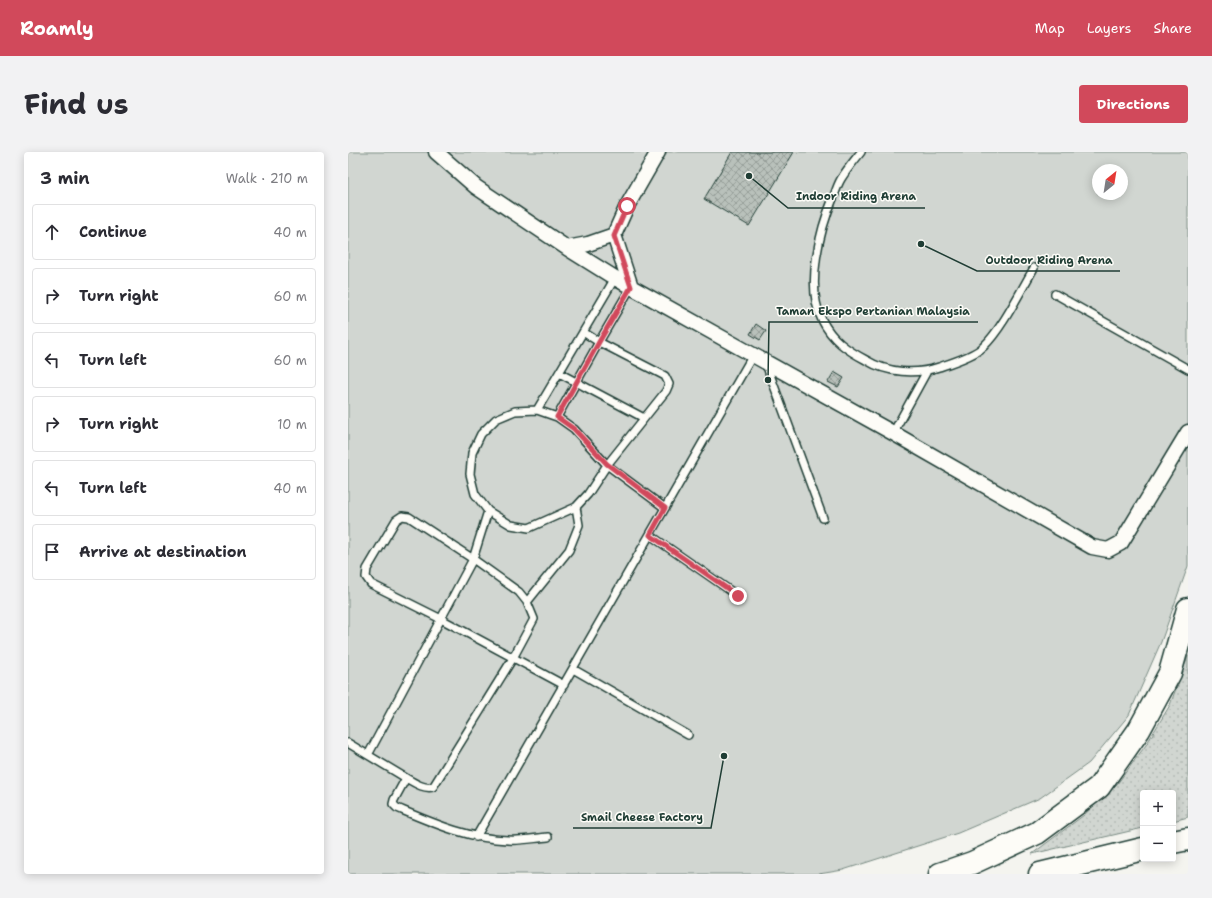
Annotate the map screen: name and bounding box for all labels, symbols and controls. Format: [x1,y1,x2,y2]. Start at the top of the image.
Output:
text: Roamly [20,16,94,41]
text: Map [1035,19,1065,37]
text: Layers [1087,19,1131,37]
text: Share [1153,19,1192,37]
text: Find us [24,85,129,123]
button: Directions [1079,85,1188,123]
north arrow [1092,164,1128,200]
text: 3 min [40,167,90,189]
text: Walk · 210 m [226,170,308,187]
callout: Indoor Riding Arena [788,185,925,208]
text: Indoor Riding Arena [796,189,917,204]
route start [618,197,636,215]
icon: ahead [41,221,63,243]
text: Continue [79,222,147,242]
text: 40 m [273,224,307,241]
callout: Outdoor Riding Arena [977,248,1120,271]
text: Outdoor Riding Arena [985,253,1113,268]
icon: right [41,285,63,307]
text: Turn right [79,286,159,306]
text: 60 m [274,288,307,305]
callout: Taman Ekspo Pertanian Malaysia [769,299,978,322]
text: Taman Ekspo Pertanian Malaysia [776,304,970,319]
icon: left [41,349,63,371]
text: Turn left [79,350,147,370]
text: 60 m [274,352,307,369]
icon: right [41,413,63,435]
text: Turn right [79,414,159,434]
text: 10 m [277,416,307,433]
icon: left [41,477,63,499]
text: Turn left [79,478,147,498]
text: 40 m [273,480,307,497]
icon: arrive [41,541,63,563]
text: Arrive at destination [79,542,247,562]
route end [729,587,747,605]
map controls [1140,790,1176,862]
button: + [1140,790,1176,826]
callout: Smail Cheese Factory [573,805,711,828]
text: Smail Cheese Factory [581,810,703,825]
button: − [1140,826,1176,862]

